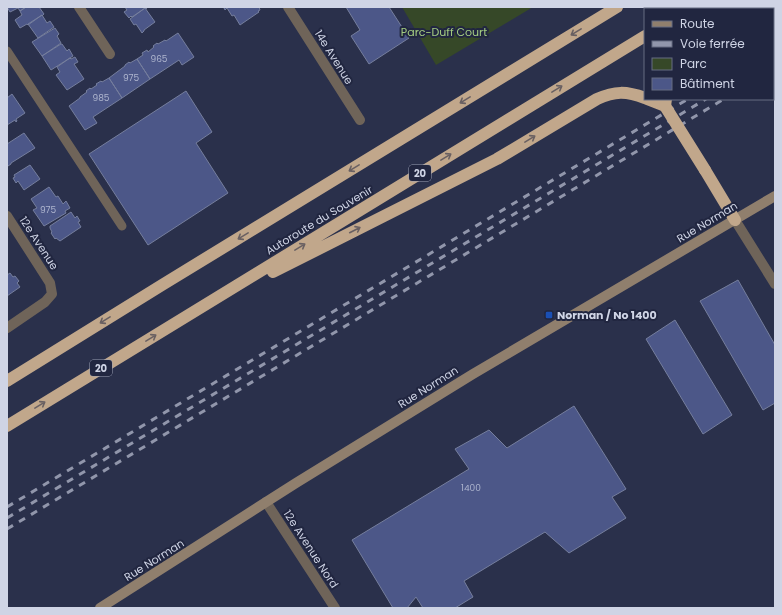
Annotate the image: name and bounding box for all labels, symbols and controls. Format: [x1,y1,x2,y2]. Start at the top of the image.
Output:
legend [644,8,774,100]
text: Route [680,15,714,32]
park label: Parc-Duff Court [401,24,487,40]
street label: 14e Avenue [311,27,357,87]
one-way arrow [570,29,582,37]
text: Voie ferrée [680,35,745,52]
house number: 965 [150,53,168,65]
text: Parc [680,55,707,72]
house number: 975 [123,72,139,84]
text: Bâtiment [680,75,735,92]
one-way arrow [551,85,563,93]
house number: 985 [92,92,110,104]
one-way arrow [460,96,471,104]
one-way arrow [524,134,536,142]
one-way arrow [440,153,451,161]
one-way arrow [349,164,360,172]
road number: 20 [409,165,431,181]
street label: Autoroute du Souvenir [262,182,376,258]
street label: Rue Norman [674,198,740,246]
house number: 975 [40,204,56,216]
street label: 12e Avenue [16,213,62,273]
one-way arrow [348,226,360,234]
one-way arrow [237,232,249,240]
one-way arrow [294,243,305,251]
place label: Norman / No 1400 [557,307,657,323]
marker: Norman / No 1400 [544,310,554,320]
one-way arrow [99,317,111,325]
one-way arrow [145,333,157,341]
road number: 20 [90,360,112,376]
street label: Rue Norman [395,362,461,412]
one-way arrow [34,401,46,409]
house number: 1400 [461,482,481,494]
street label: 12e Avenue Nord [280,507,342,591]
street label: Rue Norman [121,535,187,585]

